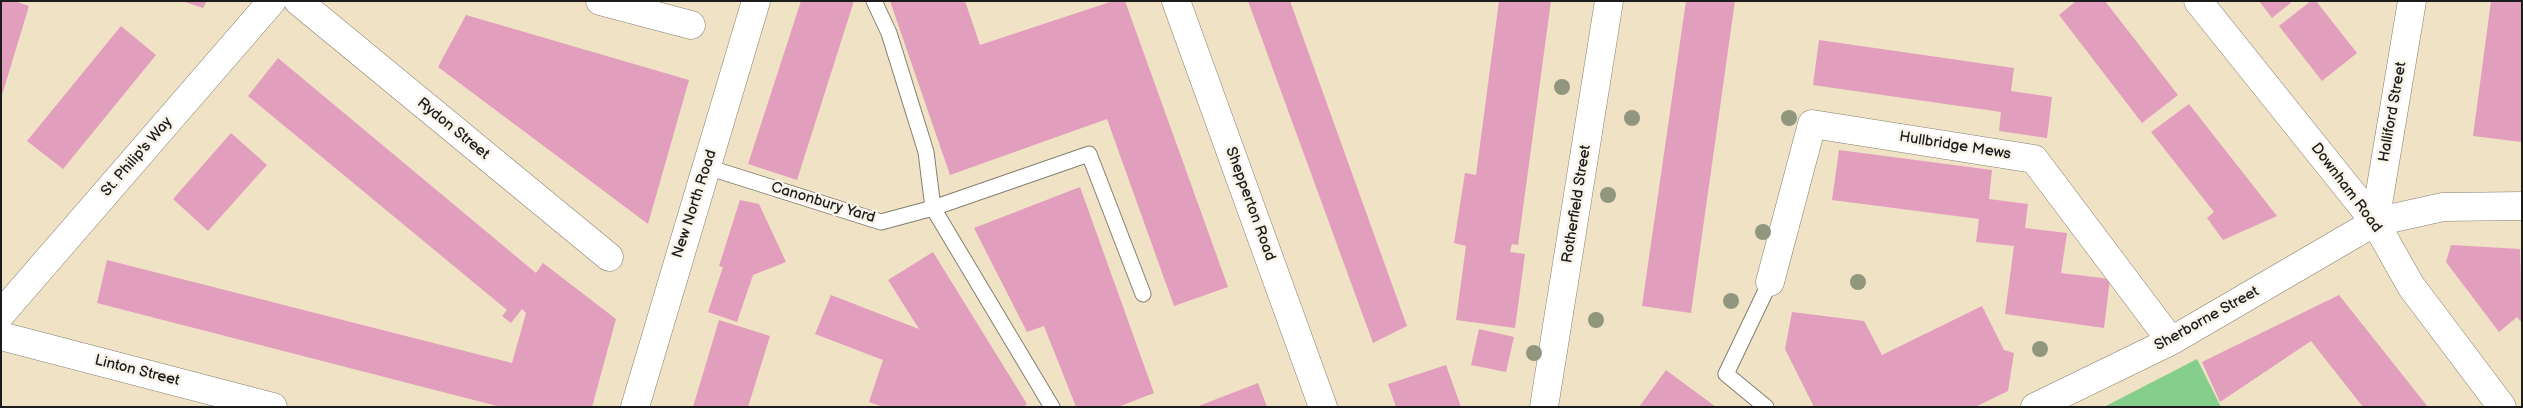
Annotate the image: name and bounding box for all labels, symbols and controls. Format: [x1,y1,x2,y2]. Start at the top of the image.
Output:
street label: Halliford Street [2375,61,2411,163]
street label: Rydon Street [413,94,493,164]
street label: St. Philip's Way [98,114,176,200]
street label: Hullbridge Mews [1898,128,2012,164]
street label: Downham Road [2307,140,2385,236]
street label: Rotherfield Street [1559,144,1595,264]
street label: Shepperton Road [1221,145,1279,263]
street label: New North Road [669,148,721,260]
street label: Canonbury Yard [769,179,877,227]
street label: Sherborne Street [2152,283,2262,355]
street label: Linton Street [93,352,181,390]

